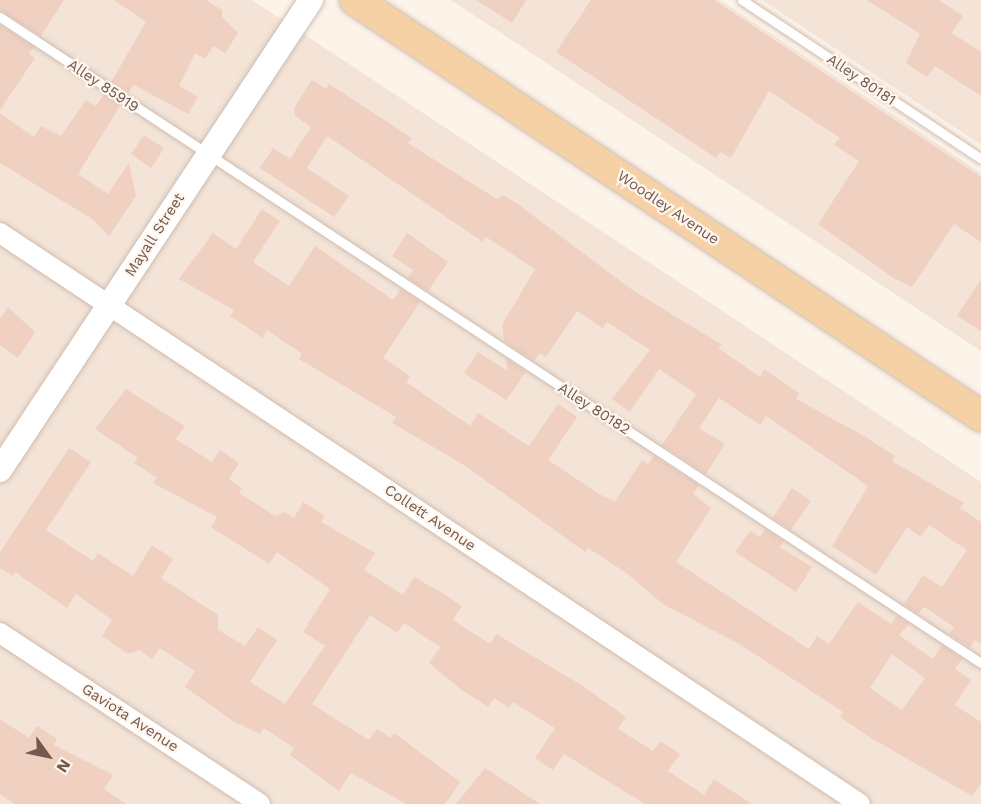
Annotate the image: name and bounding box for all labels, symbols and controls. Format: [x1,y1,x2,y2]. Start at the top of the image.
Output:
street label: Alley 80181 [823,50,899,110]
street label: Alley 85919 [64,55,142,117]
street label: Woodley Avenue [613,167,723,249]
street label: Mayall Street [121,190,189,280]
street label: Alley 80182 [554,379,634,439]
street label: Collett Avenue [381,481,479,555]
street label: Gaviota Avenue [78,680,182,756]
north arrow [18,726,78,786]
text: N [52,756,75,776]

